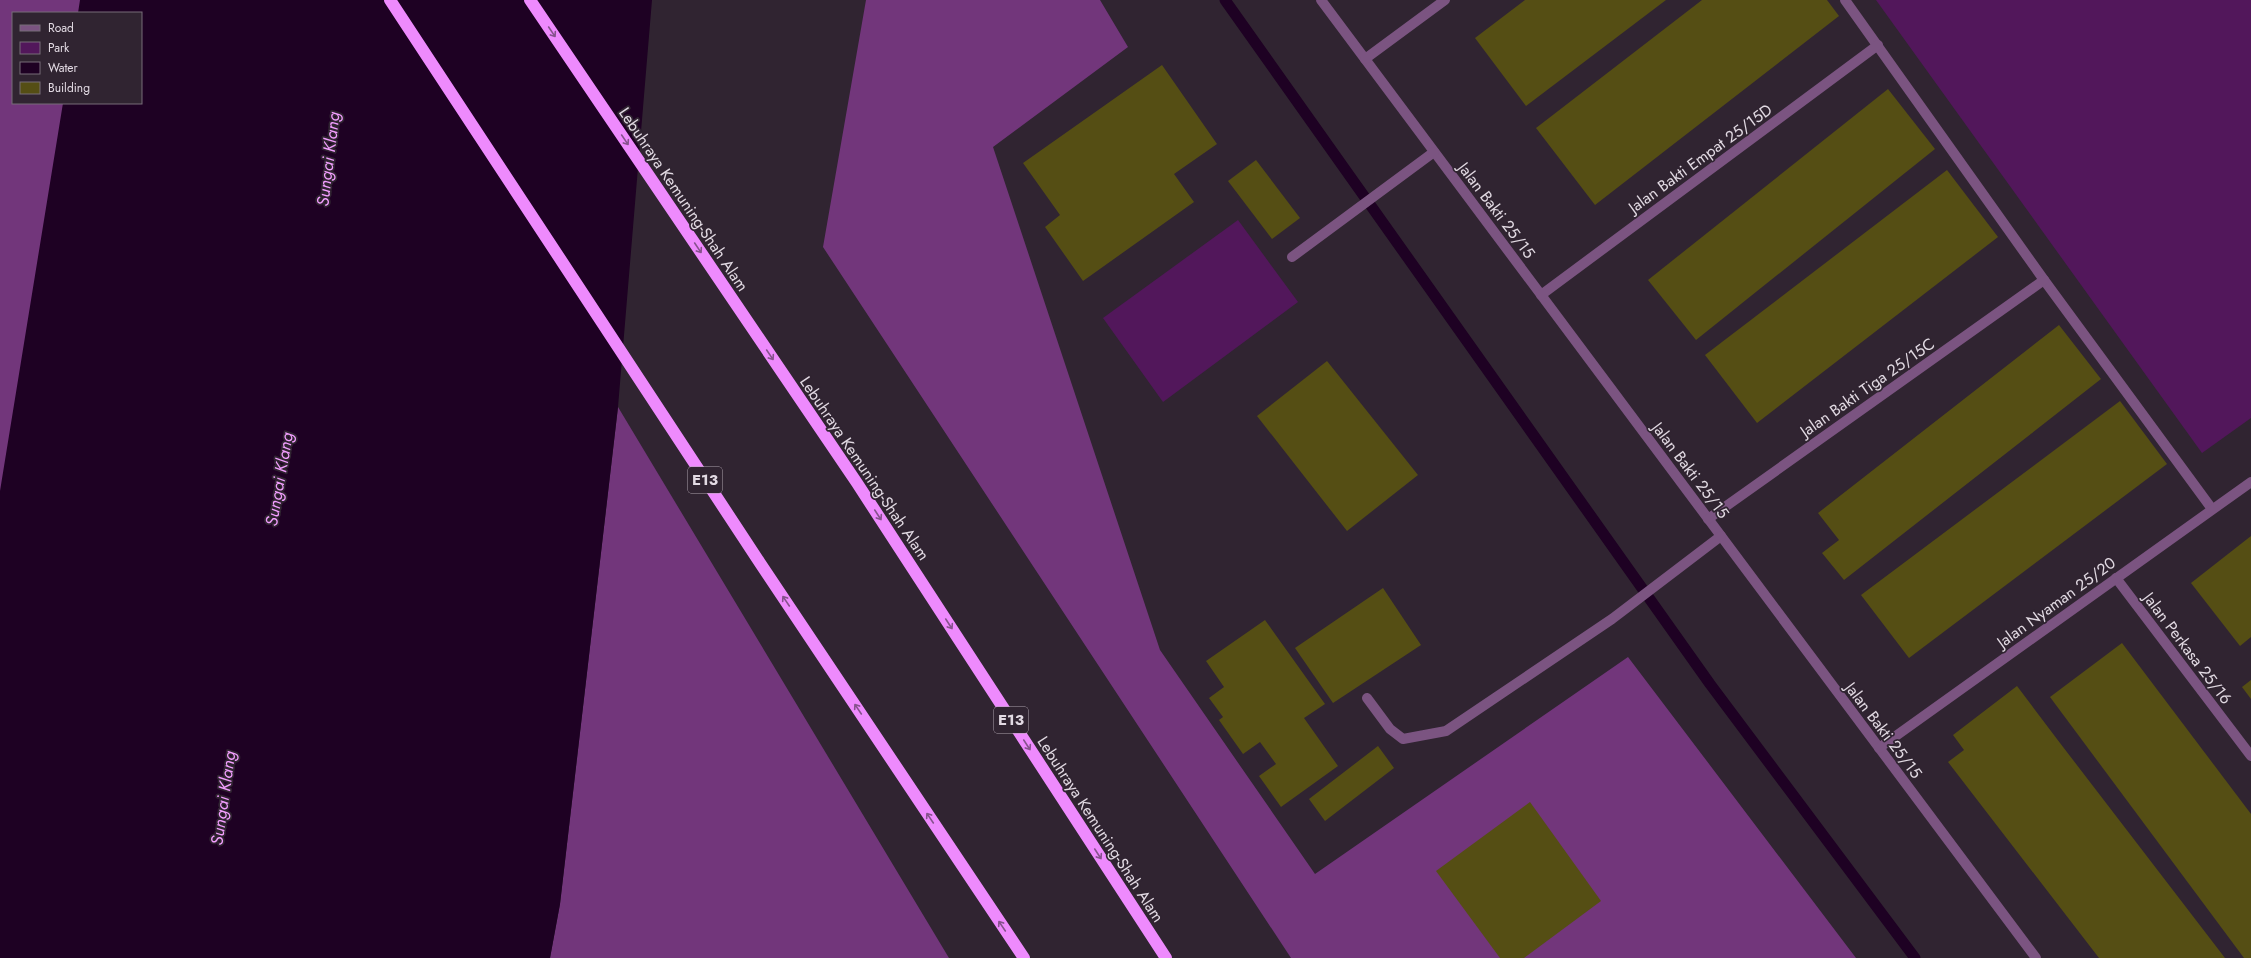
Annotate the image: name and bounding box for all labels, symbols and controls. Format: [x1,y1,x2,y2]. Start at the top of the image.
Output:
legend [12,12,142,104]
text: Road [48,19,74,37]
one-way arrow [548,26,556,37]
text: Park [48,39,70,57]
text: Water [48,59,79,77]
text: Building [48,79,90,97]
street label: Jalan Bakti Empat 25/15D [1622,98,1777,220]
street label: Lebuhraya Kemuning-Shah Alam [613,103,754,296]
water label: Sungai Klang [310,110,346,208]
one-way arrow [621,134,629,145]
street label: Jalan Bakti 25/15 [1452,156,1540,263]
one-way arrow [693,242,702,253]
street label: Jalan Bakti Tiga 25/15C [1794,332,1939,444]
one-way arrow [767,349,775,361]
street label: Lebuhraya Kemuning-Shah Alam [794,372,935,565]
street label: Jalan Bakti 25/15 [1646,416,1734,523]
water label: Sungai Klang [259,429,299,528]
road number: E13 [688,467,722,493]
one-way arrow [874,509,882,520]
street label: Jalan Nyaman 25/20 [1991,551,2120,655]
street label: Jalan Perkasa 25/16 [2137,586,2237,709]
one-way arrow [782,596,790,607]
one-way arrow [945,618,953,629]
street label: Jalan Bakti 25/15 [1839,676,1927,783]
one-way arrow [854,704,862,715]
road number: E13 [994,707,1028,733]
street label: Lebuhraya Kemuning-Shah Alam [1032,732,1169,927]
one-way arrow [1024,739,1032,751]
water label: Sungai Klang [204,749,242,847]
one-way arrow [926,812,934,823]
one-way arrow [1094,848,1102,859]
one-way arrow [998,920,1007,931]

